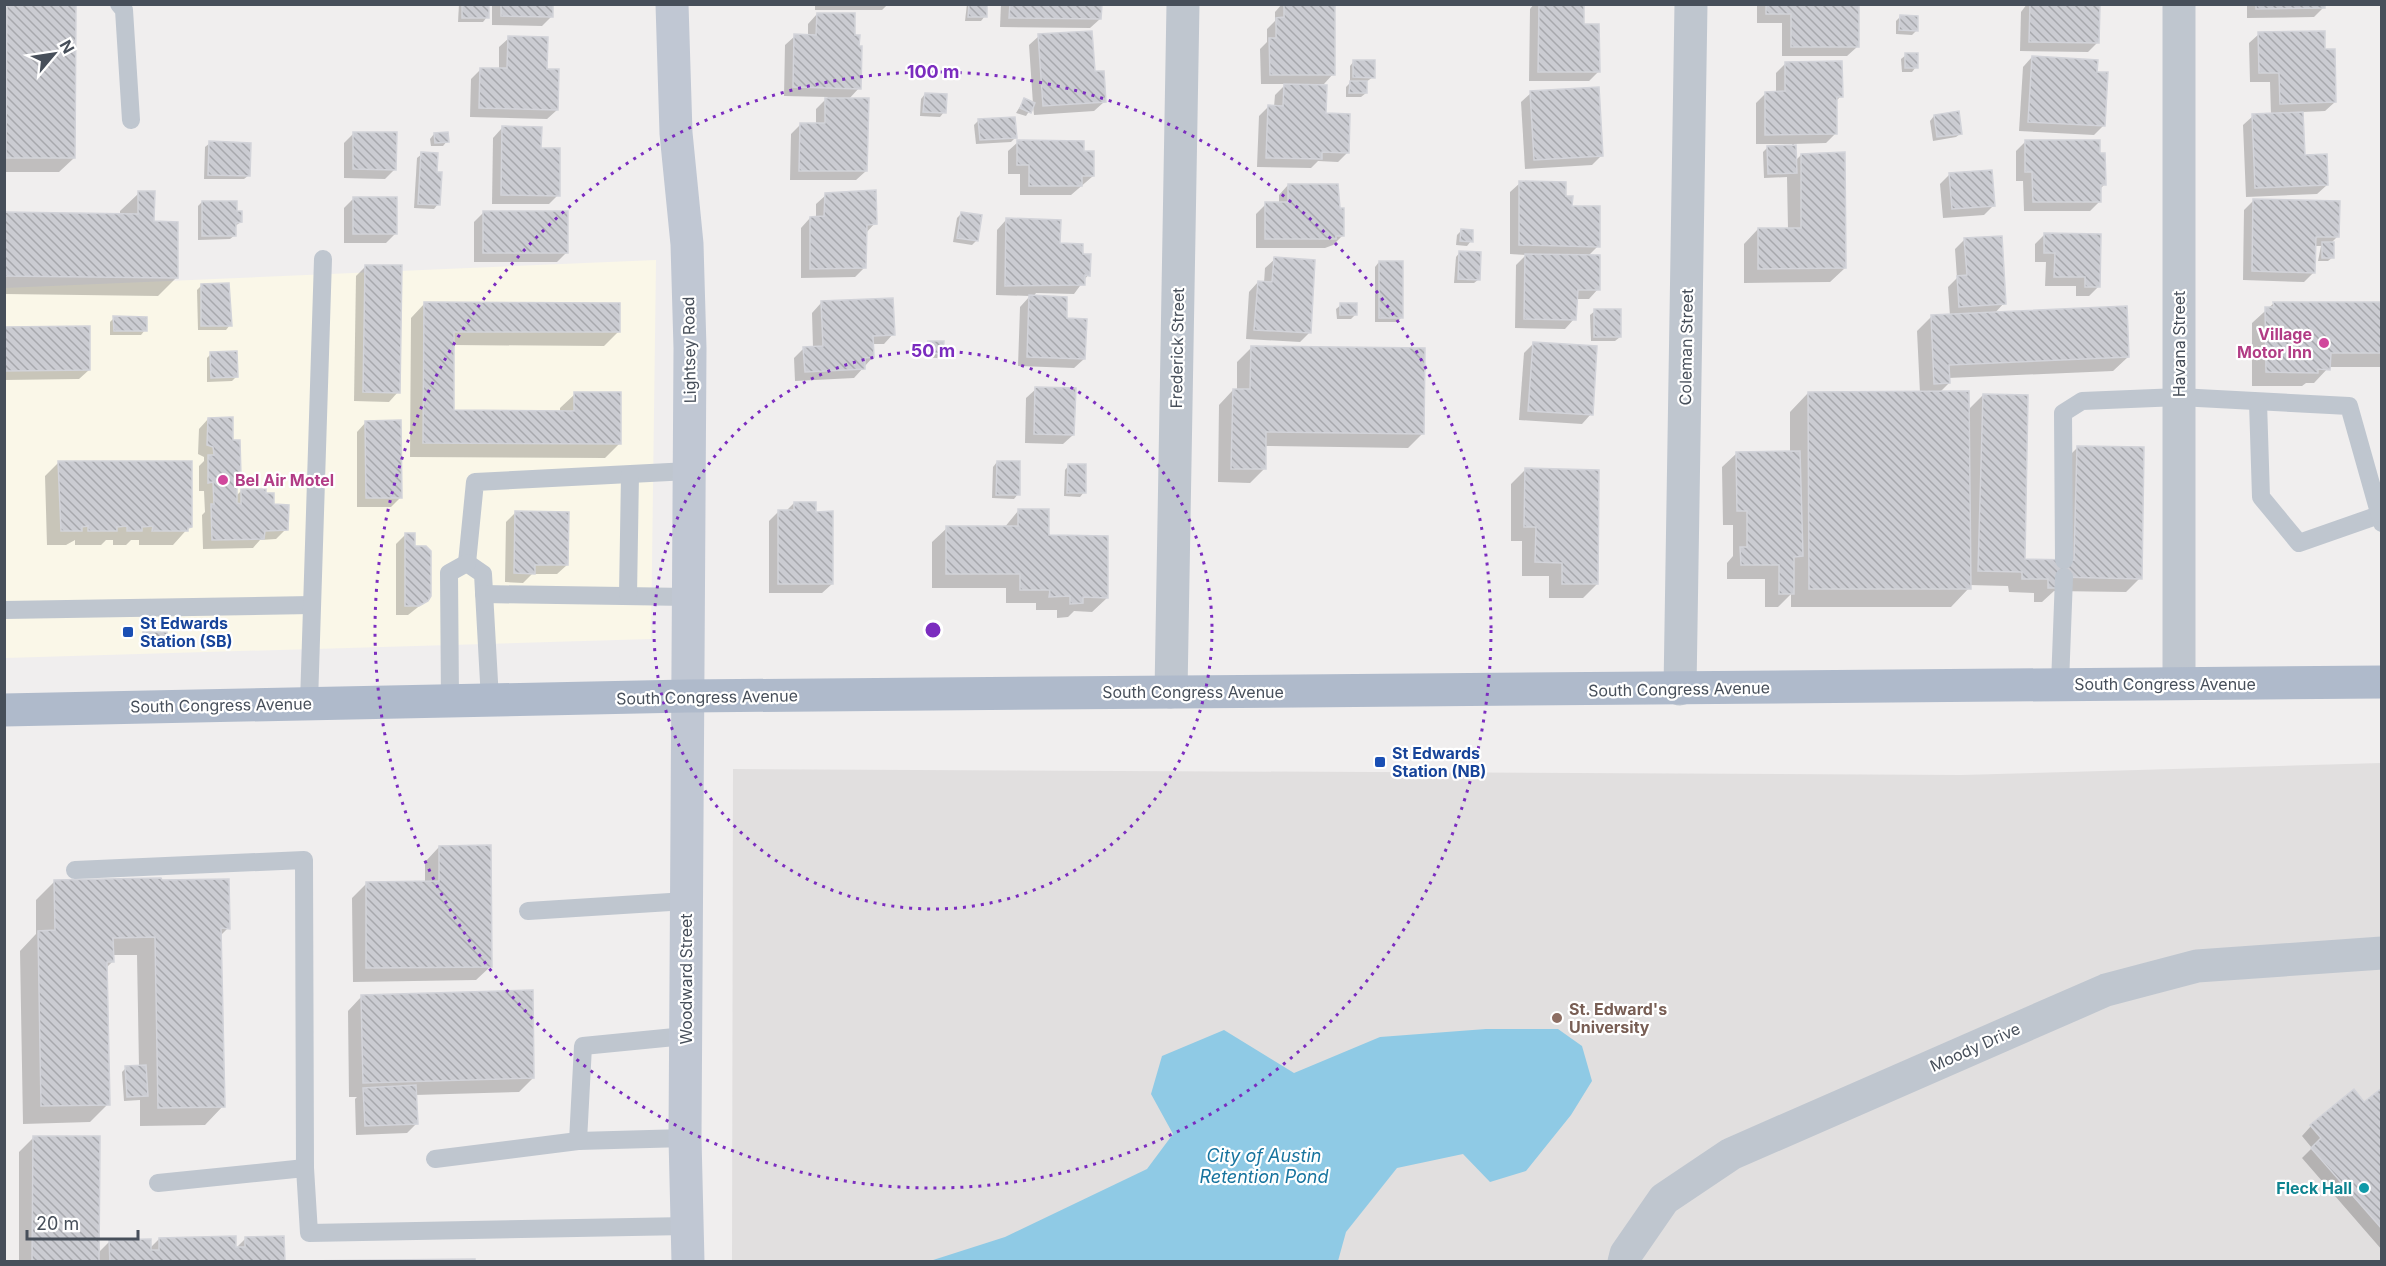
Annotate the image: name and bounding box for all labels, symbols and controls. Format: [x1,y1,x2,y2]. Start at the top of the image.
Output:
north arrow [24,24,84,84]
text: N [55,37,79,57]
text: 100 m [907,61,959,82]
street label: Frederick Street [1166,287,1188,409]
street label: Coleman Street [1675,289,1697,405]
street label: Havana Street [2169,291,2189,397]
street label: Lightsey Road [678,296,700,404]
place label: Village Motor Inn [2237,324,2312,362]
marker: Village Motor Inn [2317,336,2331,350]
text: 50 m [911,340,955,361]
place label: Bel Air Motel [235,470,334,490]
marker: Bel Air Motel [216,473,230,487]
place label: St Edwards Station (SB) [140,613,233,651]
centre of rings [923,620,943,640]
marker: St Edwards Station (SB) [121,625,135,639]
street label: South Congress Avenue [2074,674,2256,694]
street label: South Congress Avenue [1588,677,1770,701]
street label: South Congress Avenue [1102,682,1284,702]
street label: South Congress Avenue [616,685,798,709]
street label: South Congress Avenue [130,693,312,717]
place label: St Edwards Station (NB) [1392,743,1486,781]
marker: St Edwards Station (NB) [1373,755,1387,769]
street label: Woodward Street [676,913,696,1045]
place label: St. Edward's University [1569,999,1667,1037]
marker: St. Edward's University [1550,1011,1564,1025]
street label: Moody Drive [1927,1018,2023,1076]
water label: City of Austin Retention Pond [1199,1145,1329,1187]
place label: Fleck Hall [2276,1178,2352,1198]
marker: Fleck Hall [2357,1181,2371,1195]
scale bar [27,1203,138,1241]
text: 20 m [36,1213,79,1234]

